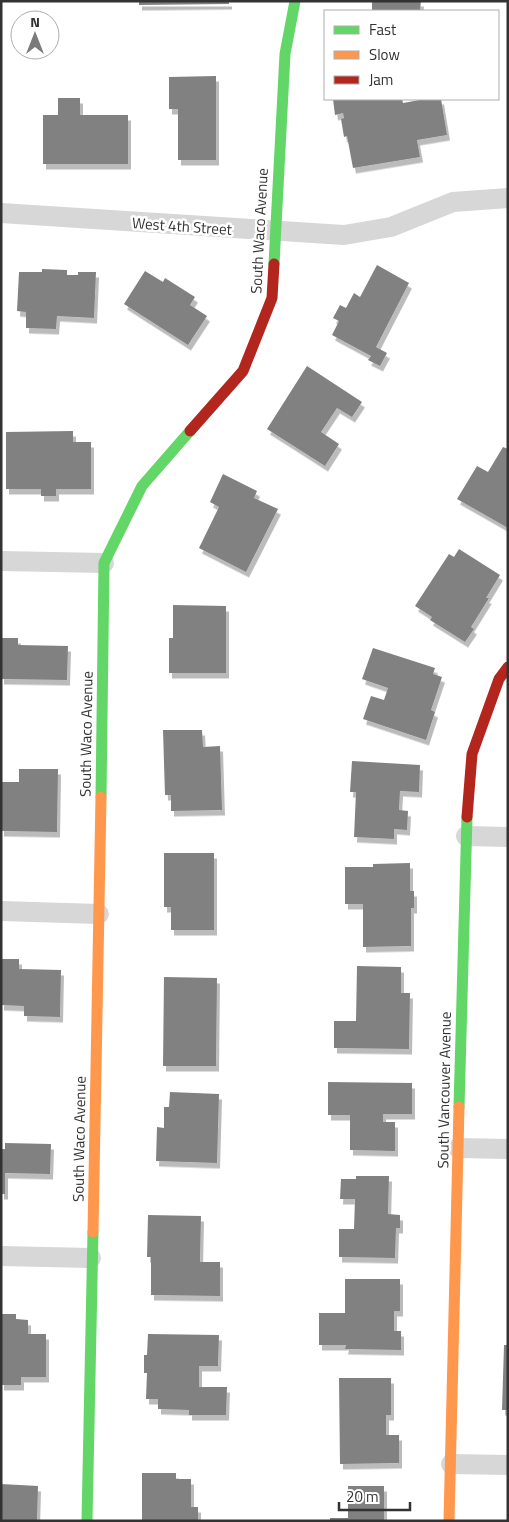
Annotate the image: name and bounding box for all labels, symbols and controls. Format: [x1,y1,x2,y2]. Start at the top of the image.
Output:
north arrow [10,10,60,60]
legend [324,10,499,100]
text: N [30,11,40,32]
text: Fast [369,18,397,41]
text: Slow [369,43,400,66]
text: Jam [369,68,393,91]
street label: South Waco Avenue [244,168,274,294]
street label: West 4th Street [131,211,233,241]
street label: South Waco Avenue [73,671,99,797]
street label: South Vancouver Avenue [431,1011,457,1169]
street label: South Waco Avenue [66,1076,92,1202]
scale bar [339,1480,410,1512]
text: 20 m [346,1485,379,1508]

